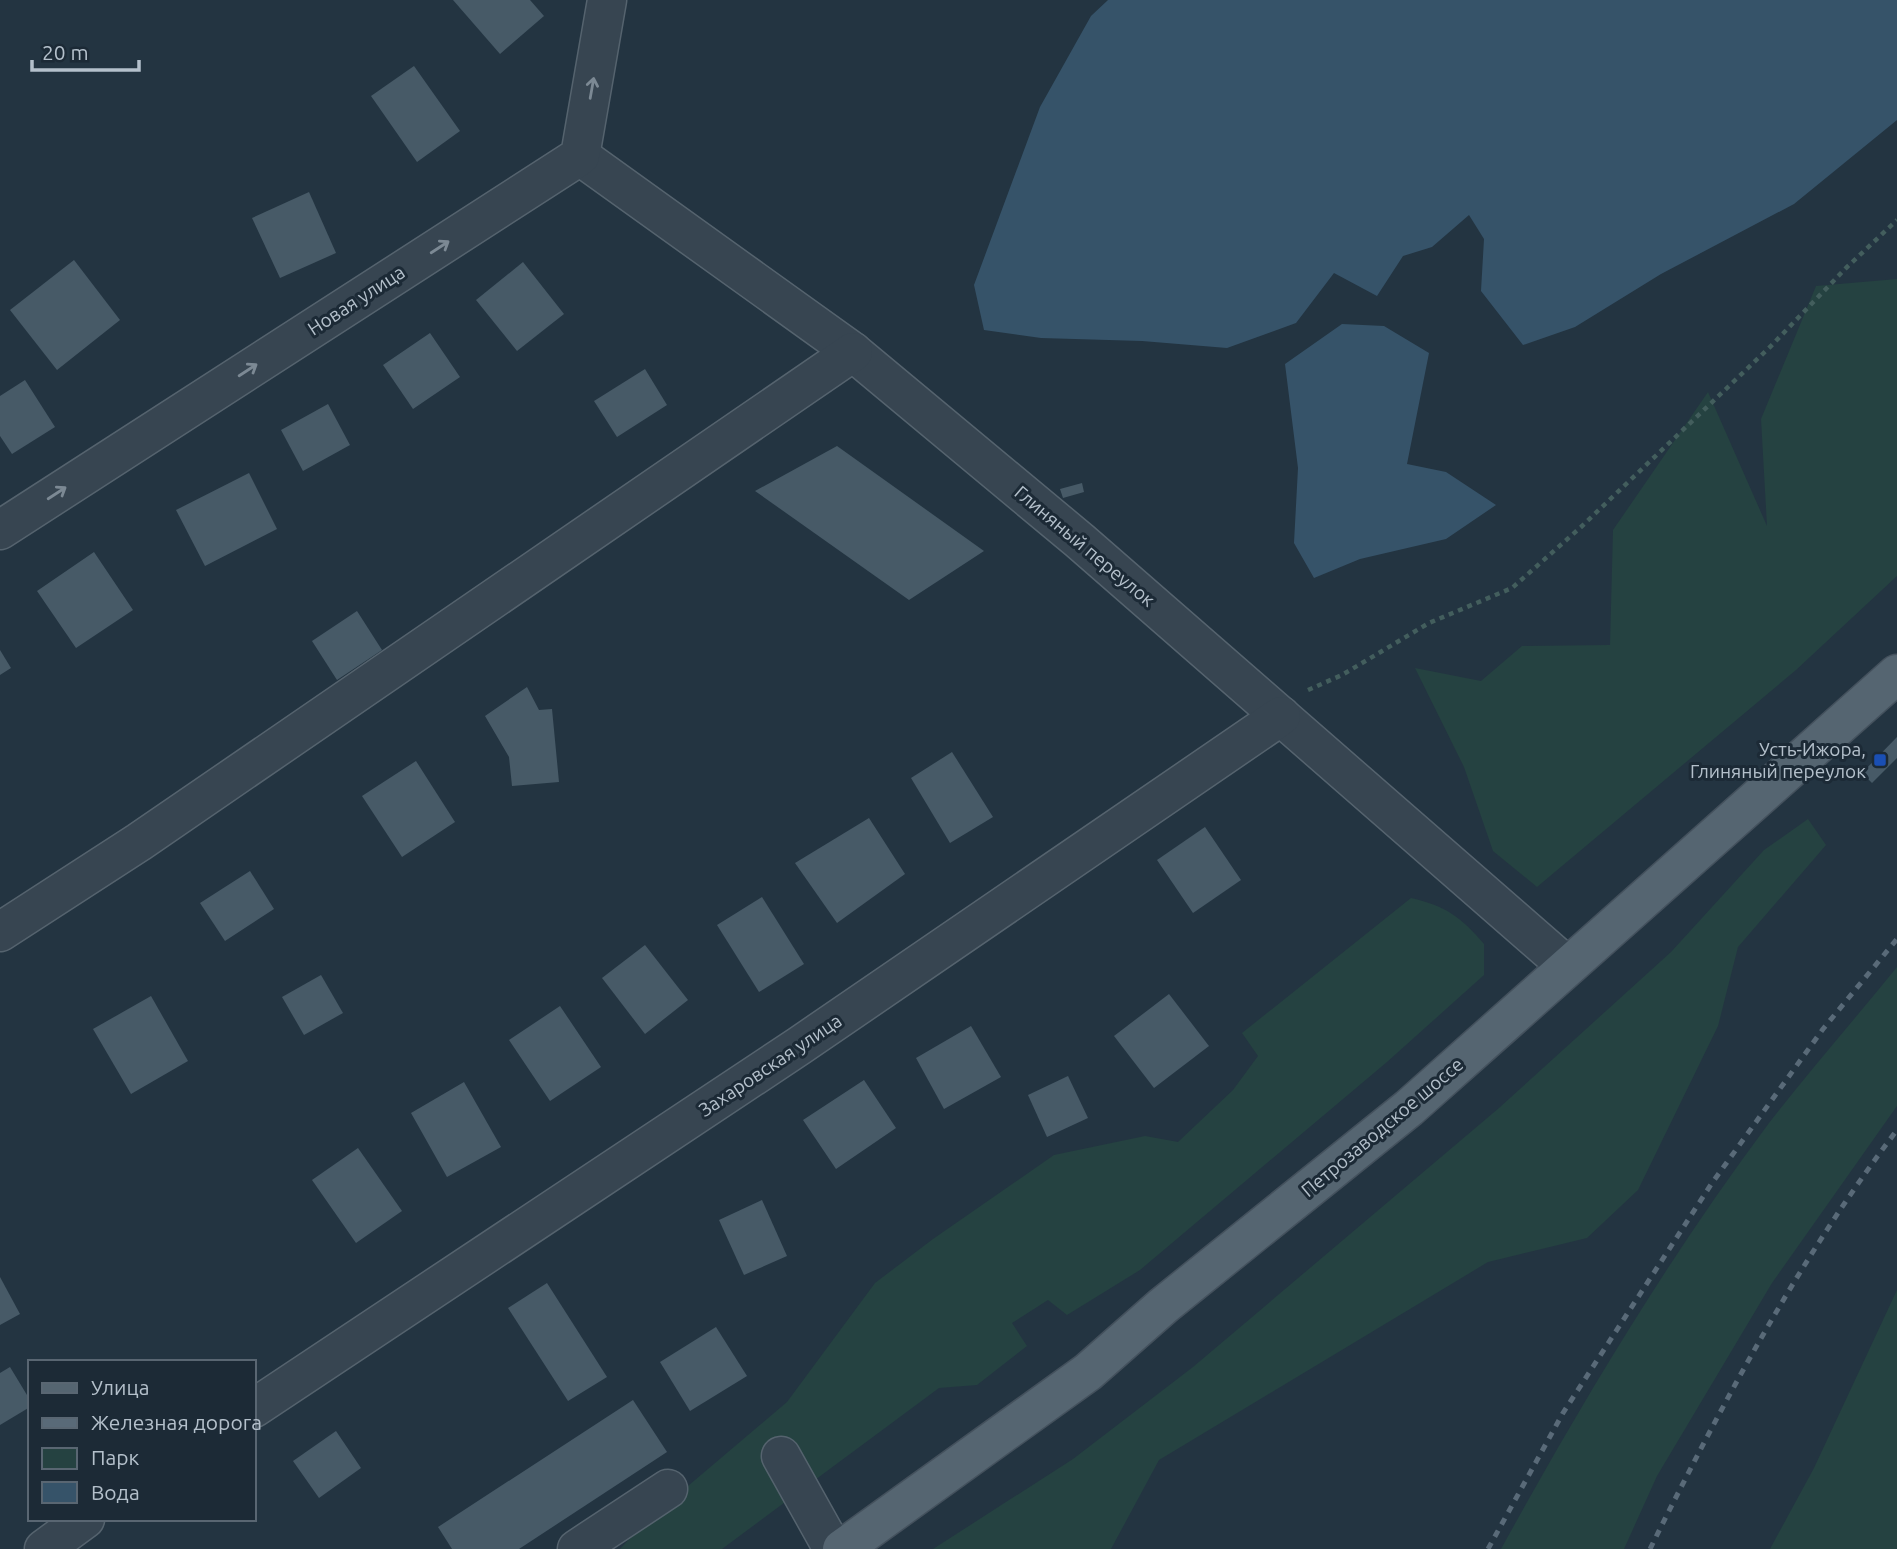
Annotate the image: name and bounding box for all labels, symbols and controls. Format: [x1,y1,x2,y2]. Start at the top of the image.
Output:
scale bar [32,28,138,72]
text: 20 m [42,40,89,64]
one-way arrow [586,78,599,100]
one-way arrow [429,239,449,253]
street label: Новая улица [303,260,409,340]
one-way arrow [238,363,258,377]
street label: Глиняный переулок [1011,481,1160,611]
one-way arrow [47,486,67,500]
place label: Усть-Ижора, Глиняный переулок [1690,738,1866,782]
marker: Усть-Ижора, Глиняный переулок [1872,752,1888,768]
street label: Захаровская улица [694,1009,846,1121]
street label: Петрозаводское шоссе [1297,1053,1467,1201]
legend [28,1360,256,1521]
text: Улица [91,1375,149,1399]
text: Железная дорога [91,1410,262,1434]
text: Парк [91,1445,140,1469]
text: Вода [91,1480,140,1504]

